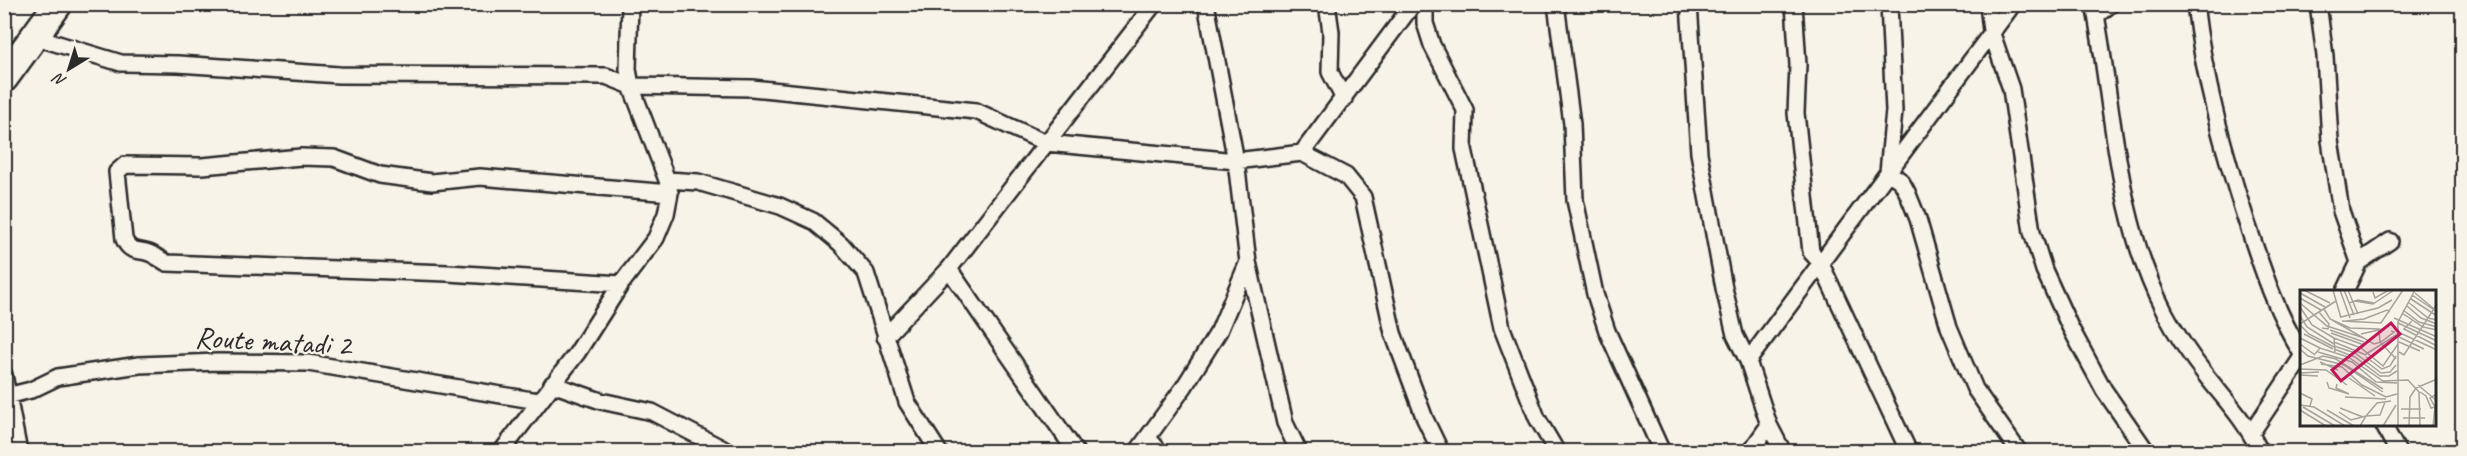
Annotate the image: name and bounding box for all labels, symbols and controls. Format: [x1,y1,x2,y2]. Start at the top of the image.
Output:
north arrow [39,39,99,99]
text: N [48,67,70,91]
inset map [2300,290,2437,426]
street label: Route matadi 2 [194,318,354,364]

